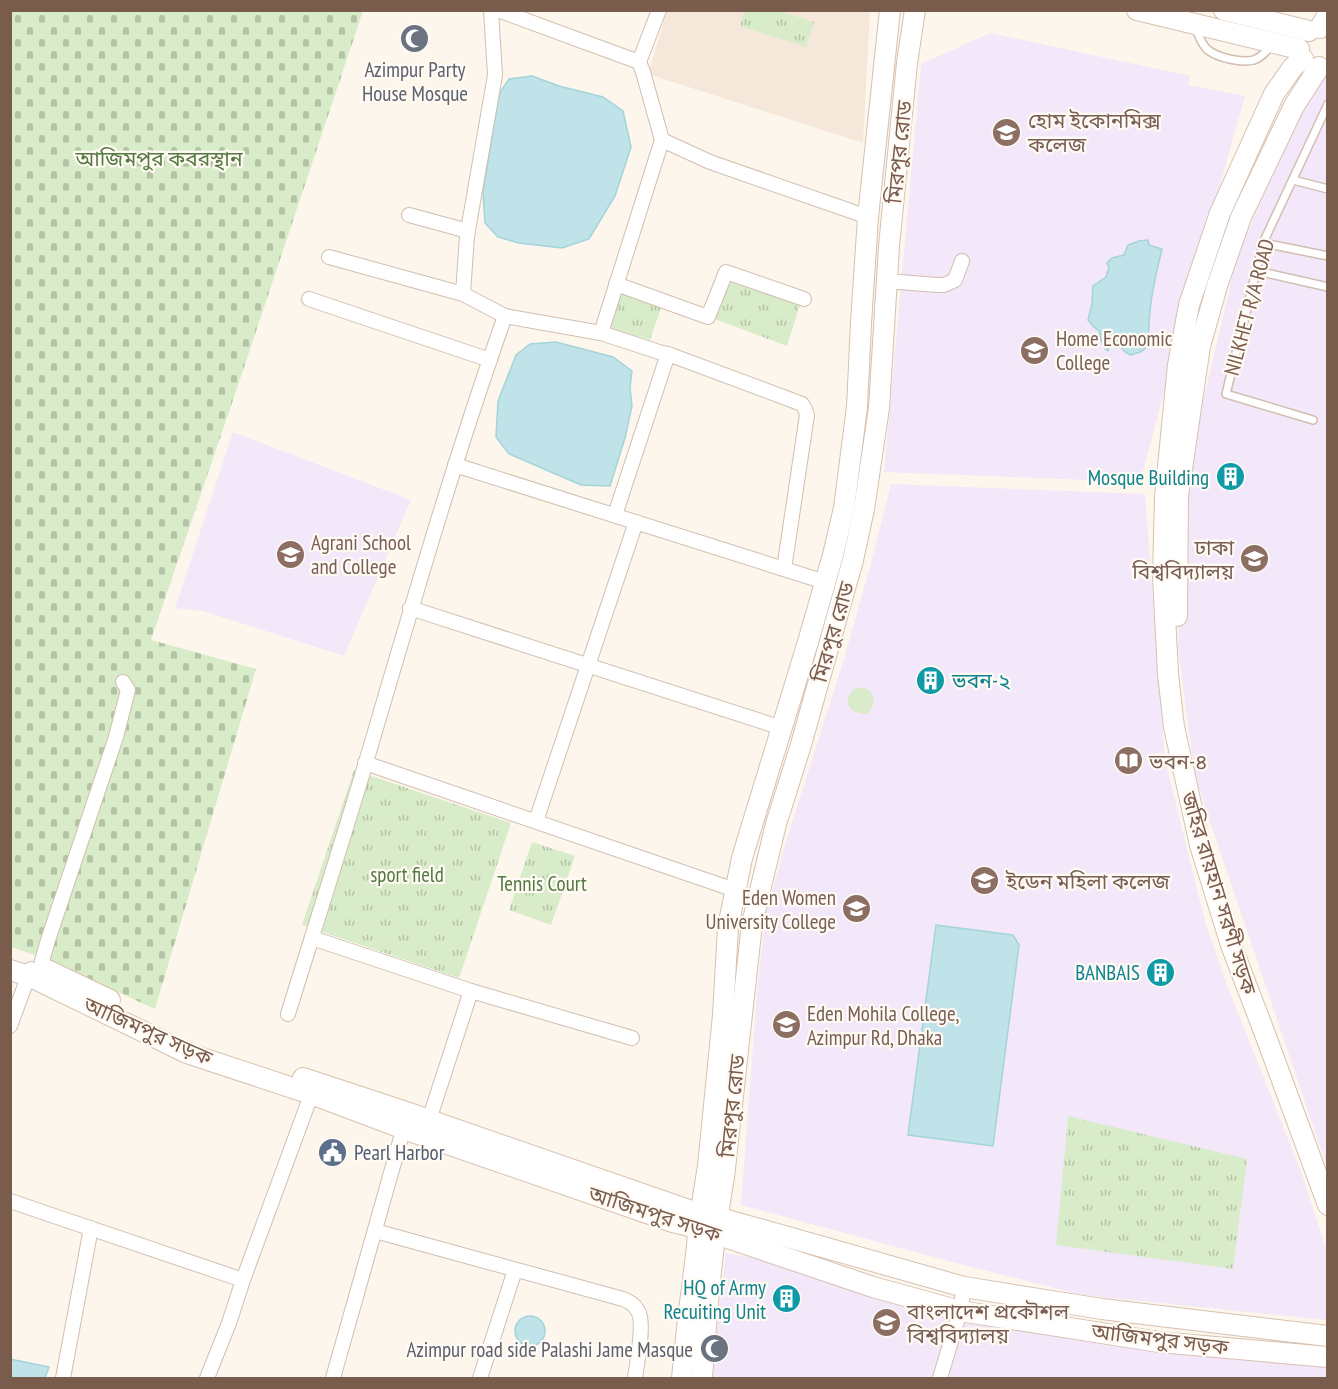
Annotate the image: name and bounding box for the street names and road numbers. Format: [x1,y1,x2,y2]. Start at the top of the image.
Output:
street label: মিরপুর রোড [880,98,918,206]
street label: NILKHET R/A ROAD [1218,236,1280,378]
street label: মিরপুর রোড [805,577,861,686]
street label: জহির রায়হান সরণী সড়ক [1175,787,1263,999]
street label: আজিমপুর সড়ক [79,990,217,1072]
street label: মিরপুর রোড [713,1052,751,1160]
street label: আজিমপুর সড়ক [584,1180,726,1248]
street label: আজিমপুর সড়ক [1089,1317,1231,1361]

